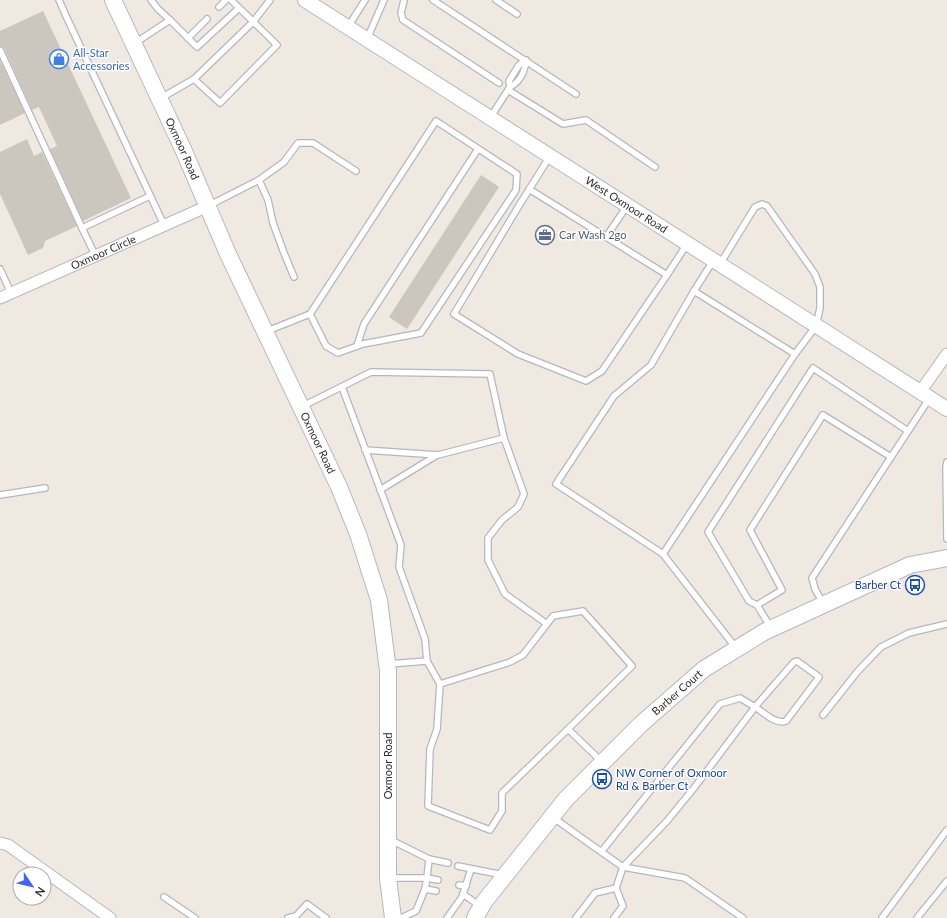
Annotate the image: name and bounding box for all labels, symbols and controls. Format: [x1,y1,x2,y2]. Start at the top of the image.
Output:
place label: All-Star Accessories [73,46,130,72]
shop icon: All-Star Accessories [48,48,70,70]
street label: Oxmoor Road [163,115,202,181]
street label: West Oxmoor Road [583,173,670,235]
office icon: Car Wash 2go [534,224,556,246]
place label: Car Wash 2go [559,228,626,241]
street label: Oxmoor Circle [69,232,138,272]
street label: Oxmoor Road [298,410,339,476]
bus stop icon: Barber Ct [904,574,926,596]
place label: Barber Ct [855,578,901,591]
street label: Barber Court [649,667,705,718]
street label: Oxmoor Road [381,733,394,799]
place label: NW Corner of Oxmoor Rd & Barber Ct [616,766,727,792]
bus stop icon: NW Corner of Oxmoor Rd & Barber Ct [591,768,613,790]
north arrow [12,866,52,906]
text: N [33,885,48,899]

